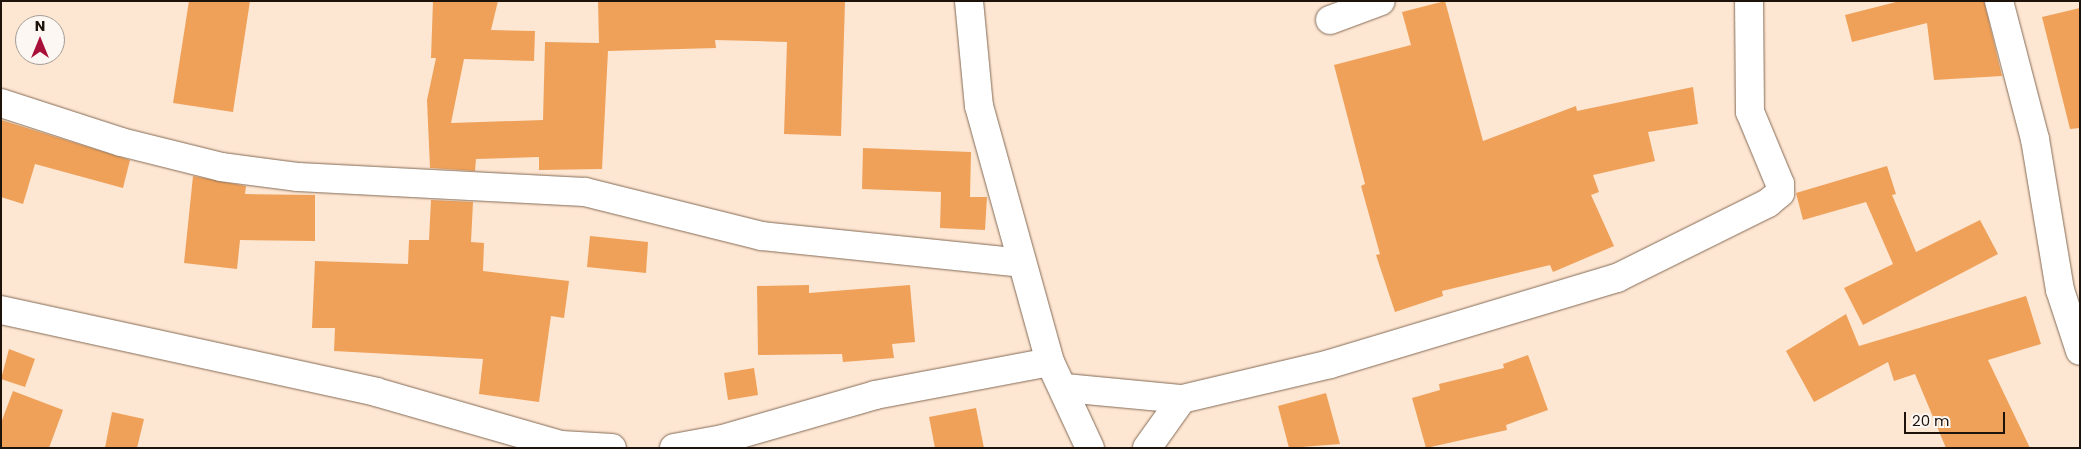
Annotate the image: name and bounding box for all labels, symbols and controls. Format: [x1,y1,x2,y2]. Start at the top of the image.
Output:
north arrow [15,15,65,65]
text: N [35,16,45,36]
scale bar [1906,402,2007,434]
text: 20 m [1912,410,1950,431]

